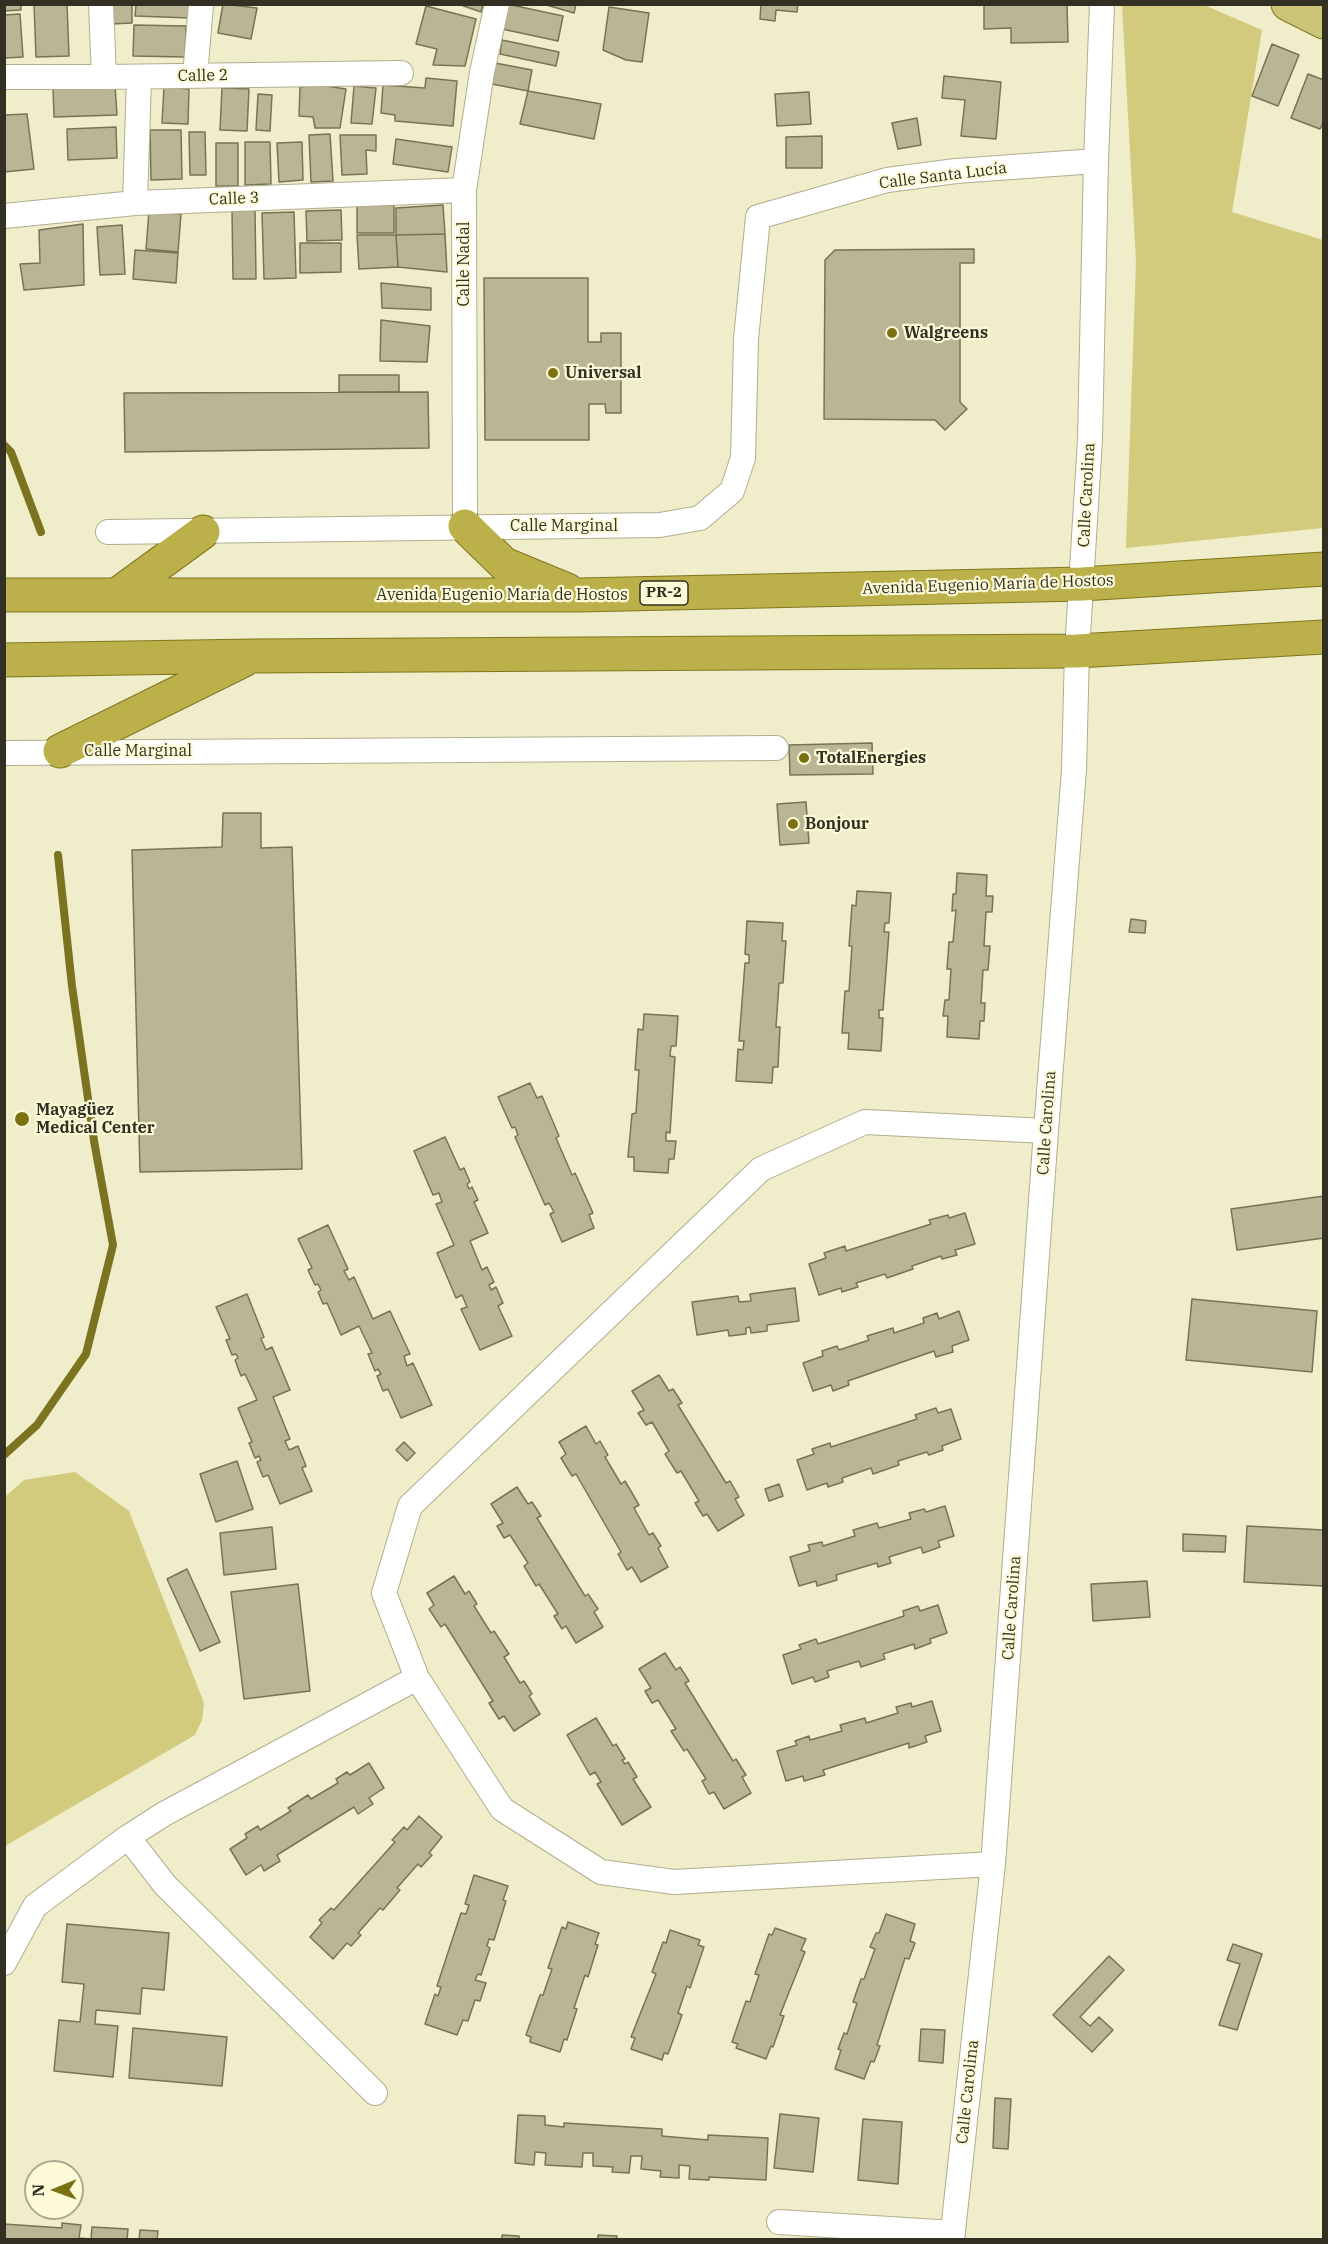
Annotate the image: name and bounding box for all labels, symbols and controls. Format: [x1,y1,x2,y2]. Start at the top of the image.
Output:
street label: Calle 2 [178,66,228,86]
street label: Calle Santa Lucía [878,159,1008,193]
street label: Calle 3 [208,189,260,209]
street label: Calle Nadal [454,221,474,307]
place label: Walgreens [904,323,988,343]
marker: Walgreens [885,326,899,340]
place label: Universal [565,363,641,383]
marker: Universal [546,366,560,380]
street label: Calle Carolina [1075,442,1099,548]
street label: Calle Marginal [510,516,618,536]
street label: Avenida Eugenio María de Hostos [862,571,1114,599]
road number: PR-2 [640,581,688,605]
street label: Avenida Eugenio María de Hostos [376,585,628,605]
street label: Calle Marginal [84,741,192,761]
place label: TotalEnergies [816,748,926,768]
marker: TotalEnergies [797,751,811,765]
place label: Bonjour [805,814,869,834]
marker: Bonjour [786,817,800,831]
street label: Calle Carolina [1034,1070,1060,1176]
place label: Mayagüez Medical Center [36,1100,155,1138]
marker: Mayagüez Medical Center [13,1110,31,1128]
street label: Calle Carolina [999,1555,1025,1661]
street label: Calle Carolina [953,2039,983,2145]
north arrow [24,2160,84,2220]
text: N [28,2184,48,2197]

